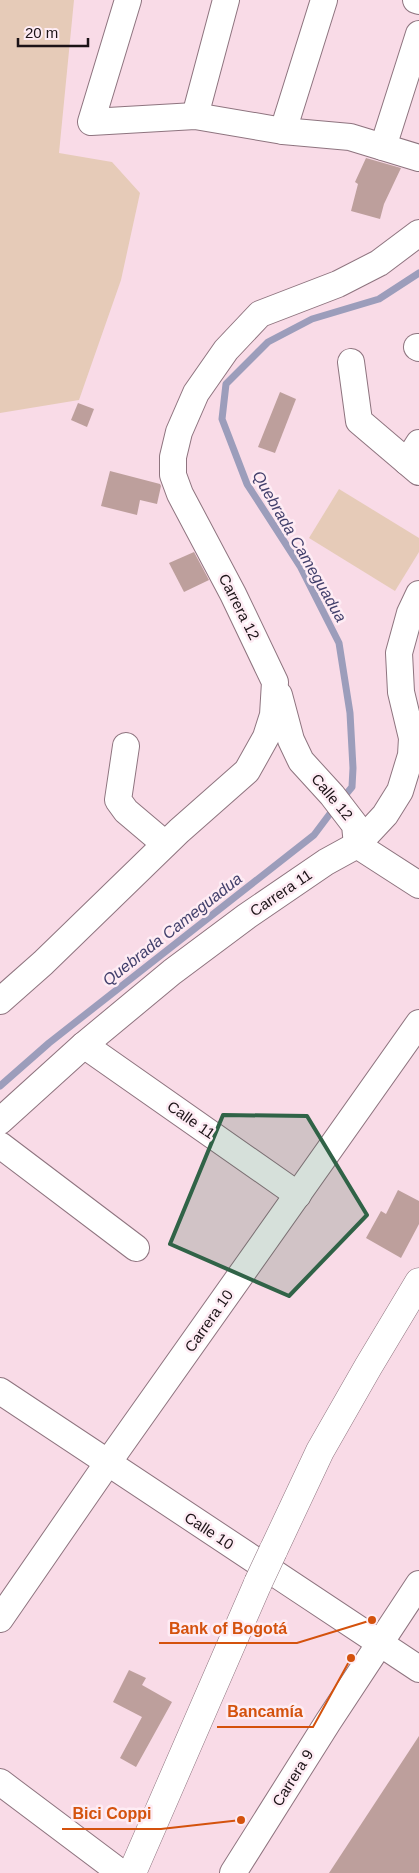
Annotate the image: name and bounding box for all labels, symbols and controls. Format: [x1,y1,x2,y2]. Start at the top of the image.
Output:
scale bar [18,15,88,47]
text: 20 m [25,24,58,41]
water label: Quebrada Cameguadua [249,468,350,625]
street label: Carrera 12 [216,571,263,643]
street label: Calle 12 [308,770,357,823]
street label: Carrera 11 [247,866,315,919]
water label: Quebrada Cameguadua [99,870,245,989]
street label: Calle 11 [164,1097,218,1142]
street label: Carrera 10 [181,1286,236,1355]
street label: Calle 10 [182,1508,237,1553]
callout: Bank of Bogotá [159,1612,297,1643]
text: Bank of Bogotá [169,1620,287,1637]
callout: Bancamía [217,1696,313,1727]
text: Bancamía [227,1703,303,1720]
street label: Carrera 9 [269,1746,317,1809]
callout: Bici Coppi [62,1798,161,1829]
text: Bici Coppi [72,1805,152,1822]

